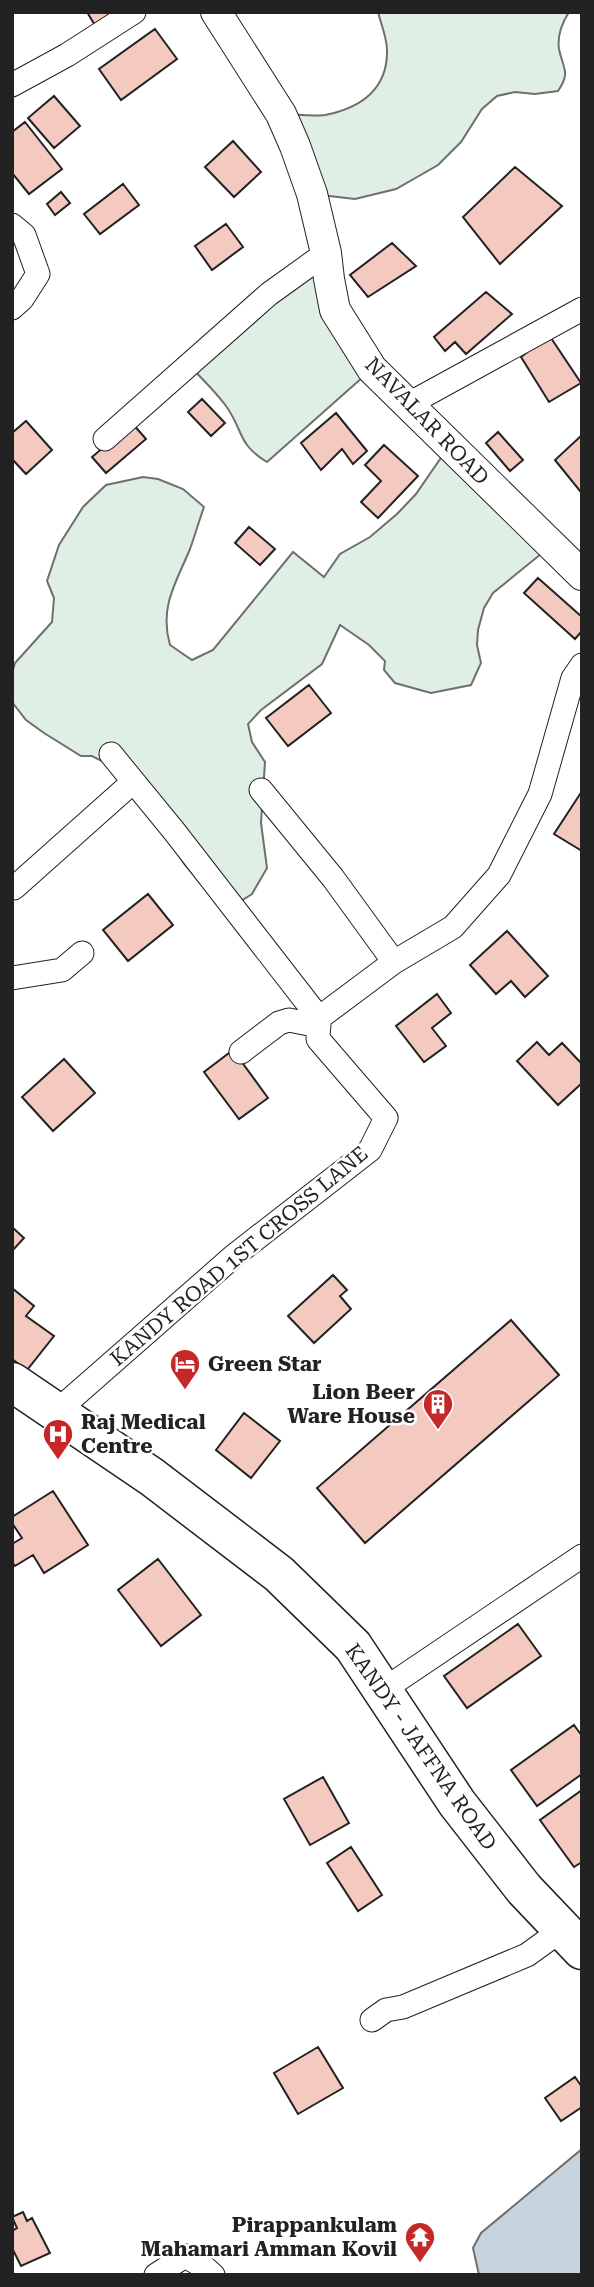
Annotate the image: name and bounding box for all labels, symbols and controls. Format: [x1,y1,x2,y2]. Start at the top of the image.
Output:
street label: NAVALAR ROAD [360,352,494,490]
street label: KANDY ROAD 1ST CROSS LANE [105,1141,373,1371]
hotel icon: Green Star [168,1347,202,1391]
place label: Green Star [208,1352,322,1376]
place label: Lion Beer Ware House [287,1380,415,1428]
building icon: Lion Beer Ware House [421,1387,455,1431]
place label: Raj Medical Centre [81,1410,206,1458]
hospital icon: Raj Medical Centre [41,1417,75,1461]
street label: KANDY - JAFFNA ROAD [341,1639,501,1855]
place label: Pirappankulam Mahamari Amman Kovil [141,2213,397,2261]
temple icon: Pirappankulam Mahamari Amman Kovil [403,2220,437,2264]

